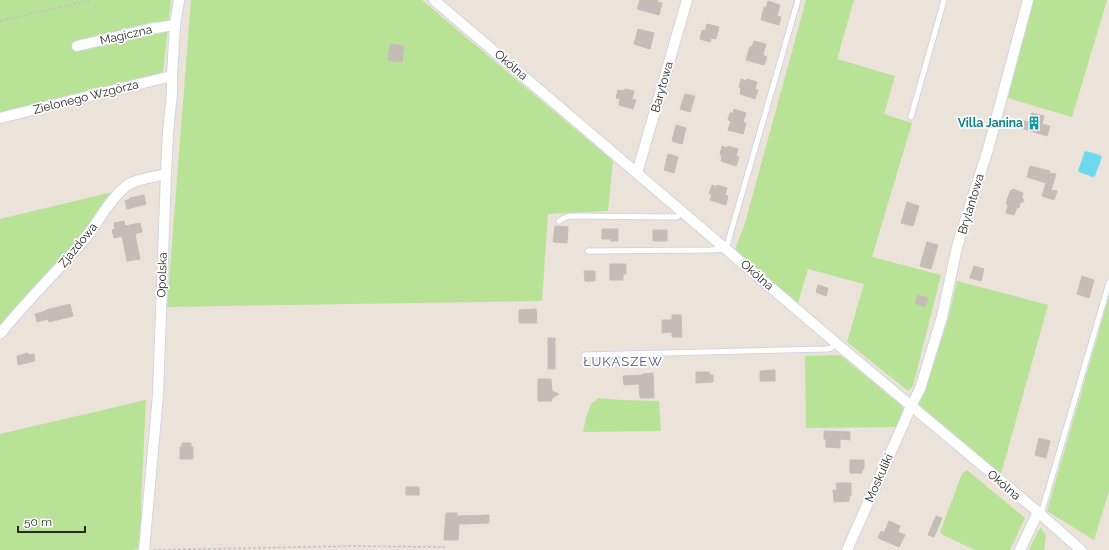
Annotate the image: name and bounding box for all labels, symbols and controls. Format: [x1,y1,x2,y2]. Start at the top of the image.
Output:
street label: Magiczna [99,22,153,48]
street label: Okólna [492,47,530,83]
street label: Barytowa [648,60,676,114]
street label: Zielonego Wzgórza [32,77,140,117]
building icon: Villa Janina [1026,115,1042,131]
place label: Villa Janina [958,116,1023,130]
street label: Brylantowa [955,172,987,236]
street label: Zjazdowa [56,220,100,270]
street label: Opolska [154,252,170,298]
street label: Okólna [738,257,776,293]
district label: ŁUKASZEW [583,354,663,369]
street label: Moskuliki [862,452,896,504]
street label: Okólna [985,467,1023,503]
scale bar [18,508,85,534]
text: 50 m [24,515,52,529]

